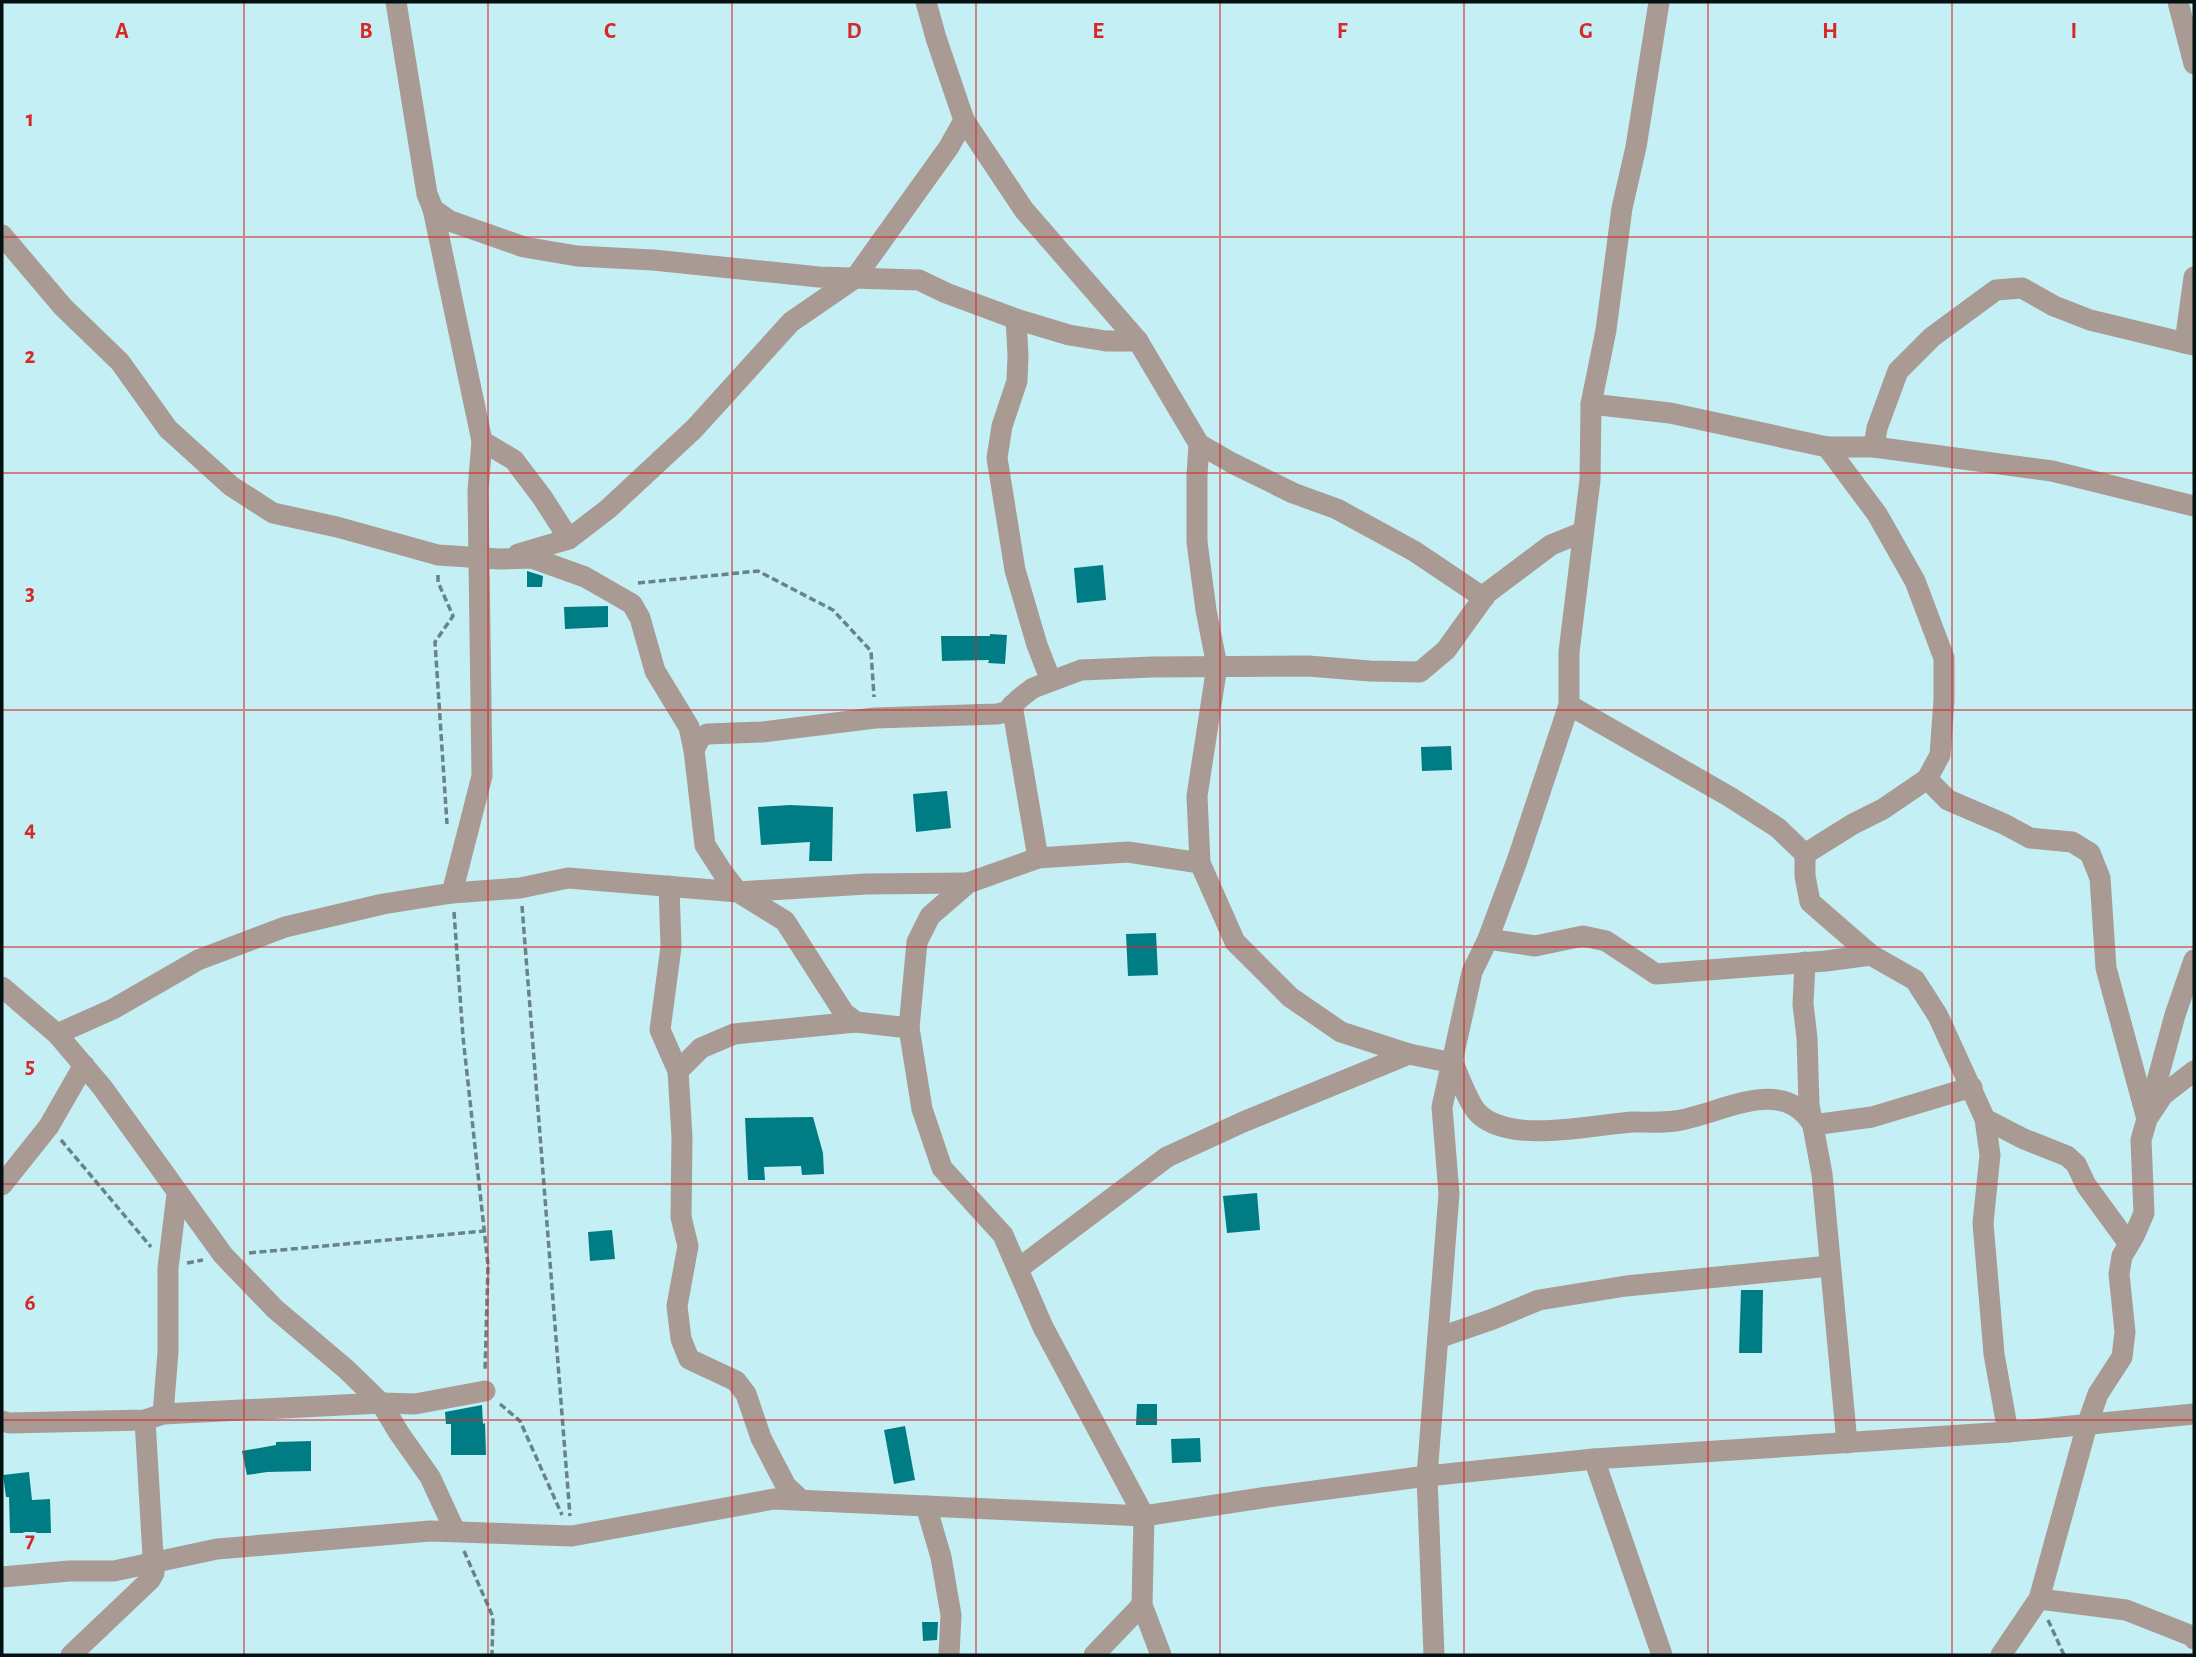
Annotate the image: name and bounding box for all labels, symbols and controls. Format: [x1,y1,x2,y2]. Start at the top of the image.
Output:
text: A [115,20,129,43]
text: B [359,20,373,43]
text: C [604,20,616,43]
text: D [846,20,862,43]
text: E [1092,20,1104,43]
text: F [1337,20,1348,43]
text: G [1579,20,1593,43]
text: H [1822,20,1838,43]
text: I [2071,20,2077,43]
text: 1 [26,108,34,131]
text: 2 [25,345,36,368]
text: 3 [25,582,35,605]
text: 4 [24,818,36,841]
text: 5 [25,1055,35,1078]
text: 6 [24,1292,36,1315]
text: 7 [25,1529,35,1552]

